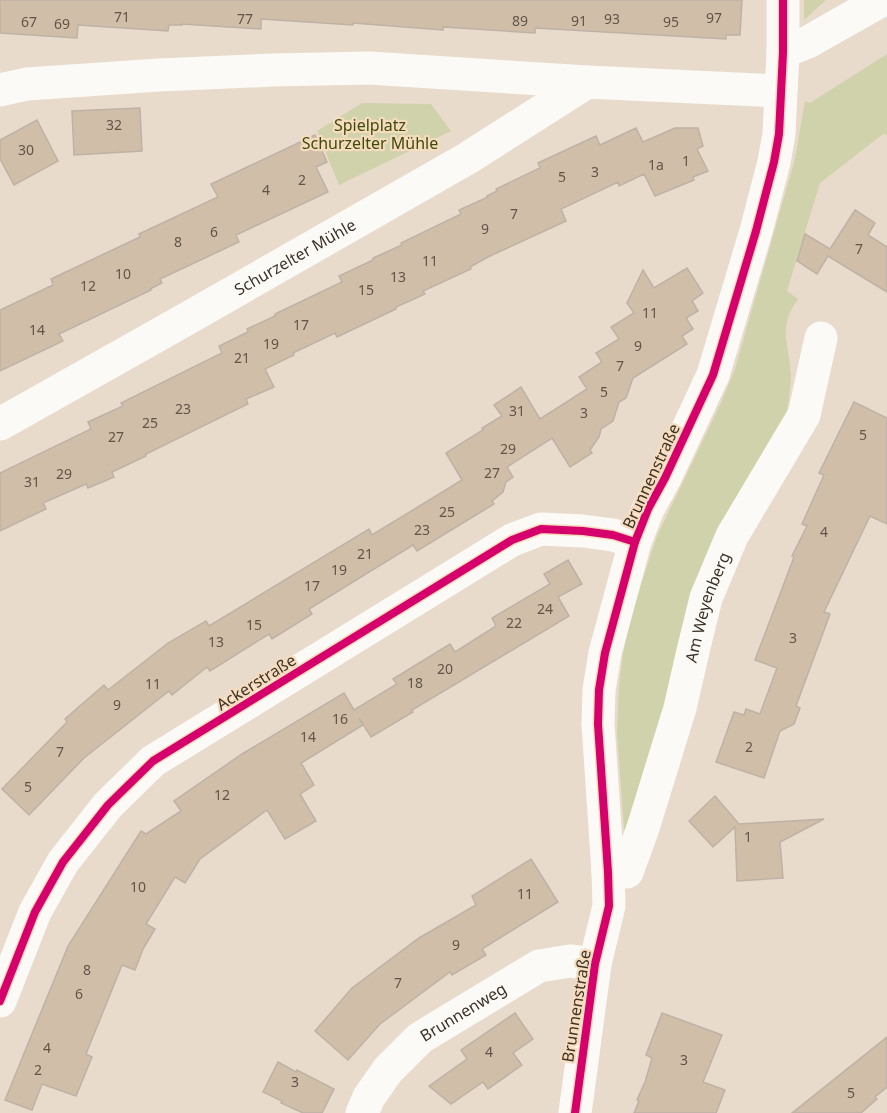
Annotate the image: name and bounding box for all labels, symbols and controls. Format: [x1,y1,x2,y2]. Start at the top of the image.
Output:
house number: 71 [114,7,130,26]
house number: 97 [706,8,722,27]
house number: 77 [237,9,253,28]
house number: 93 [604,9,620,28]
house number: 89 [512,11,528,30]
house number: 91 [571,11,587,30]
house number: 67 [21,12,37,31]
house number: 95 [663,12,679,31]
house number: 69 [54,14,70,33]
park label: Spielplatz Schurzelter Mühle [302,114,438,154]
house number: 32 [106,115,122,134]
house number: 30 [18,140,34,159]
house number: 1 [682,151,690,170]
house number: 1a [648,155,664,174]
house number: 3 [591,162,599,181]
house number: 5 [558,167,566,186]
house number: 2 [298,170,306,189]
house number: 4 [262,180,270,199]
house number: 7 [510,204,518,223]
street label: Schurzelter Mühle [230,213,360,300]
house number: 9 [481,219,489,238]
house number: 6 [210,222,218,241]
house number: 8 [174,232,182,251]
house number: 7 [855,239,863,258]
house number: 11 [422,251,438,270]
house number: 10 [115,264,131,283]
house number: 13 [390,267,406,286]
house number: 12 [80,276,96,295]
house number: 15 [358,280,374,299]
house number: 11 [642,303,658,322]
house number: 17 [293,315,309,334]
house number: 14 [29,320,45,339]
house number: 19 [263,334,279,353]
house number: 9 [634,336,642,355]
house number: 21 [234,348,250,367]
house number: 7 [616,356,624,375]
house number: 5 [600,382,608,401]
house number: 23 [175,399,191,418]
house number: 31 [509,401,525,420]
house number: 3 [580,403,588,422]
house number: 25 [142,413,158,432]
street label: Brunnenstraße [617,420,685,532]
house number: 5 [859,425,867,444]
house number: 27 [108,427,124,446]
house number: 29 [500,439,516,458]
house number: 27 [484,463,500,482]
house number: 29 [56,464,72,483]
house number: 31 [24,472,40,491]
house number: 25 [439,502,455,521]
house number: 23 [414,520,430,539]
house number: 4 [820,522,828,541]
house number: 21 [357,544,373,563]
street label: Am Weyenberg [680,549,735,664]
house number: 19 [331,560,347,579]
house number: 17 [304,576,320,595]
house number: 24 [537,599,553,618]
house number: 22 [506,613,522,632]
house number: 15 [246,615,262,634]
house number: 3 [789,628,797,647]
house number: 13 [208,632,224,651]
street label: Ackerstraße [212,649,300,715]
house number: 20 [437,659,453,678]
house number: 18 [407,673,423,692]
house number: 11 [145,674,161,693]
house number: 9 [113,695,121,714]
house number: 16 [332,709,348,728]
house number: 14 [300,727,316,746]
house number: 2 [745,737,753,756]
house number: 7 [56,742,64,761]
house number: 5 [24,777,32,796]
house number: 12 [214,785,230,804]
house number: 1 [744,827,752,846]
house number: 10 [130,877,146,896]
house number: 11 [517,884,533,903]
house number: 9 [452,935,460,954]
street label: Brunnenstraße [556,948,596,1064]
house number: 8 [83,960,91,979]
house number: 7 [394,973,402,992]
street label: Brunnenweg [416,977,510,1047]
house number: 6 [75,984,83,1003]
house number: 4 [43,1038,51,1057]
house number: 4 [485,1042,493,1061]
house number: 3 [680,1050,688,1069]
house number: 2 [34,1060,42,1079]
house number: 3 [291,1072,299,1091]
house number: 5 [847,1083,855,1102]

